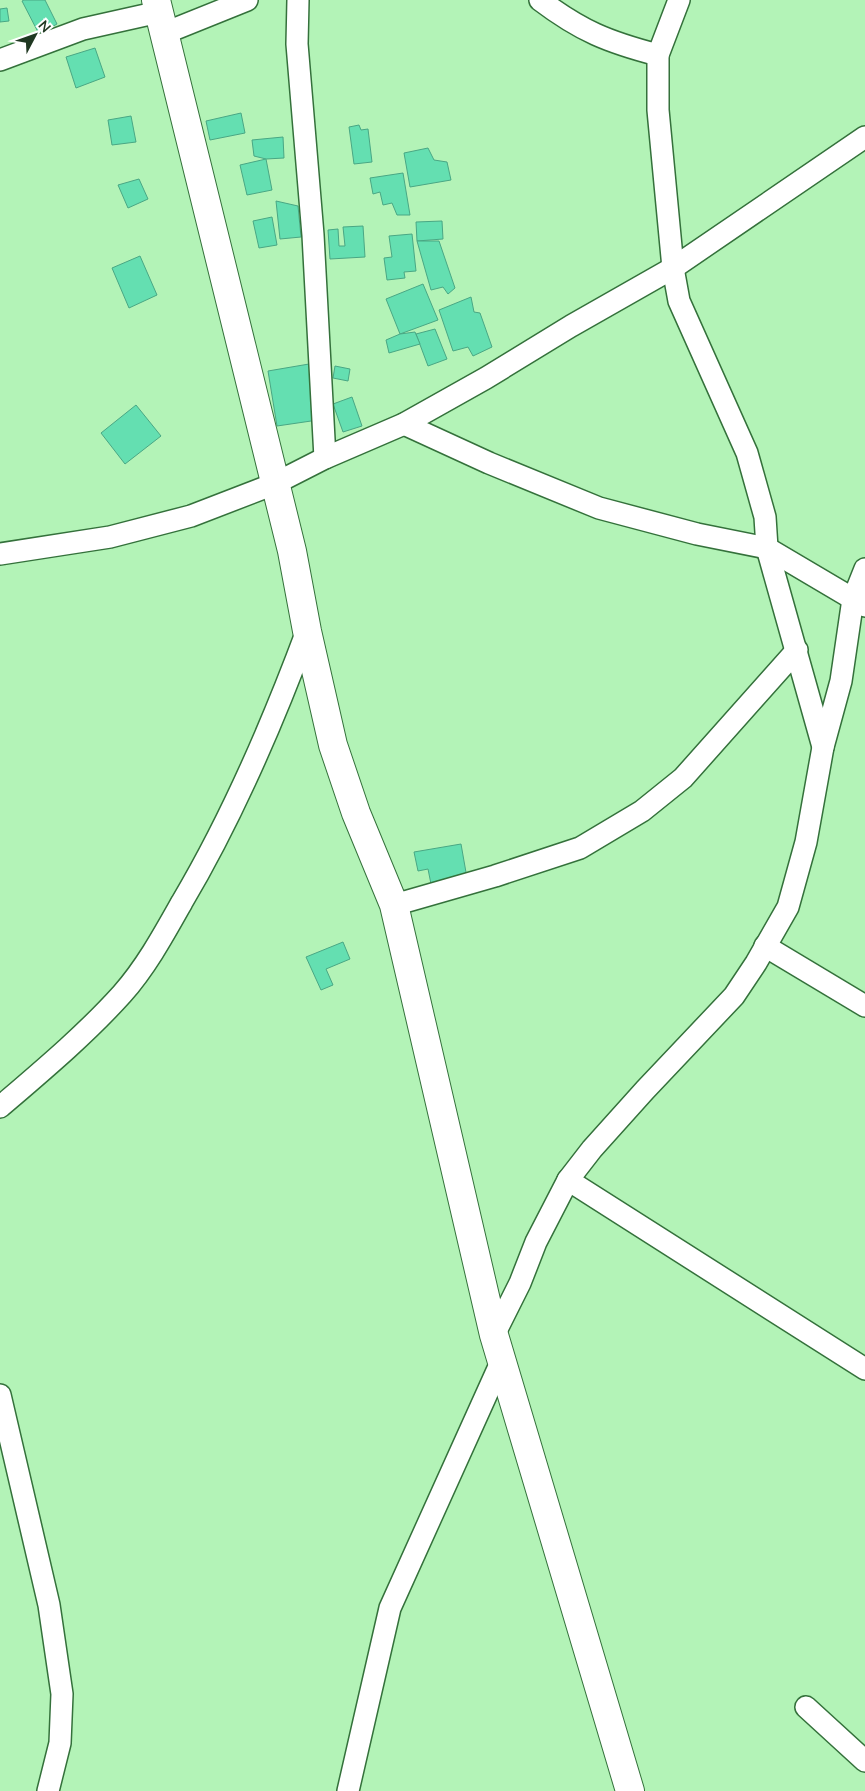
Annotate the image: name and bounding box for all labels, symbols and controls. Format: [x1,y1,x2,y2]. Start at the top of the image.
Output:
north arrow [10,10,60,60]
text: N [34,17,55,37]

